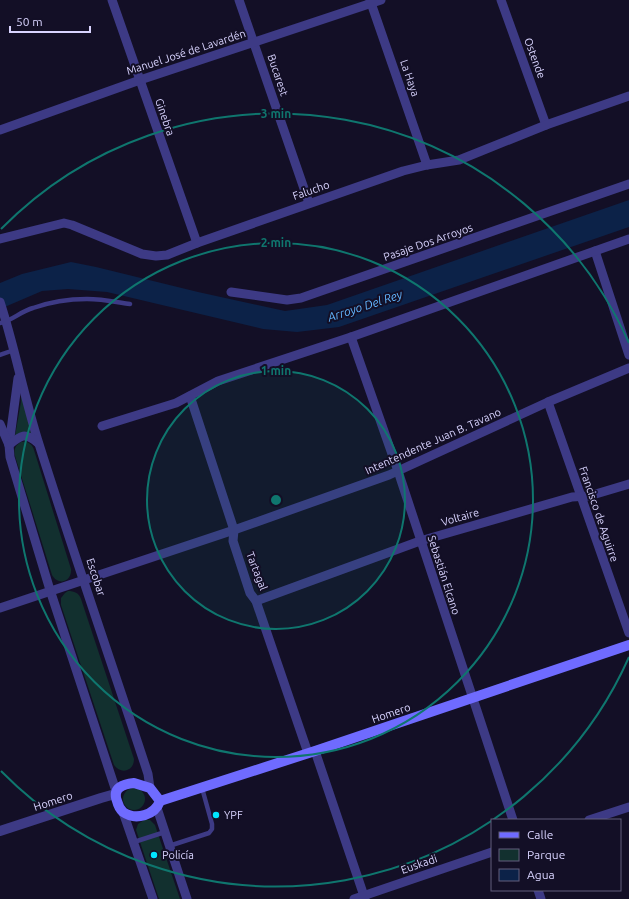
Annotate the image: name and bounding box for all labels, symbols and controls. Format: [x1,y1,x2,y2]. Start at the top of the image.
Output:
scale bar [10,8,90,34]
text: 50 m [16,15,43,28]
street label: Manuel José de Lavardén [125,27,247,77]
street label: Ostende [522,36,548,80]
street label: Bucarest [265,53,291,98]
street label: La Haya [398,58,422,98]
street label: Ginebra [153,97,177,137]
text: 3 min [261,107,291,120]
street label: Falucho [291,178,331,202]
street label: Pasaje Dos Arroyos [382,221,474,263]
text: 2 min [261,236,291,249]
water label: Arroyo Del Rey [325,287,404,324]
text: 1 min [261,364,291,377]
street label: Intentendente Juan B. Tavano [363,406,503,476]
street label: Francisco de Aguirre [577,465,621,563]
centre of rings [269,493,283,507]
street label: Voltaire [440,506,480,528]
street label: Sebastián Elcano [426,534,462,616]
street label: Tartagal [244,550,270,592]
street label: Escobar [84,557,108,598]
street label: Homero [370,701,412,725]
street label: Homero [32,789,74,813]
place label: YPF [224,809,243,821]
marker: YPF [211,810,221,820]
legend [491,819,621,891]
text: Calle [527,828,553,841]
text: Parque [527,848,565,861]
place label: Policía [162,849,194,861]
marker: Policía [149,850,159,860]
street label: Euskadi [399,852,439,876]
text: Agua [527,868,555,881]

